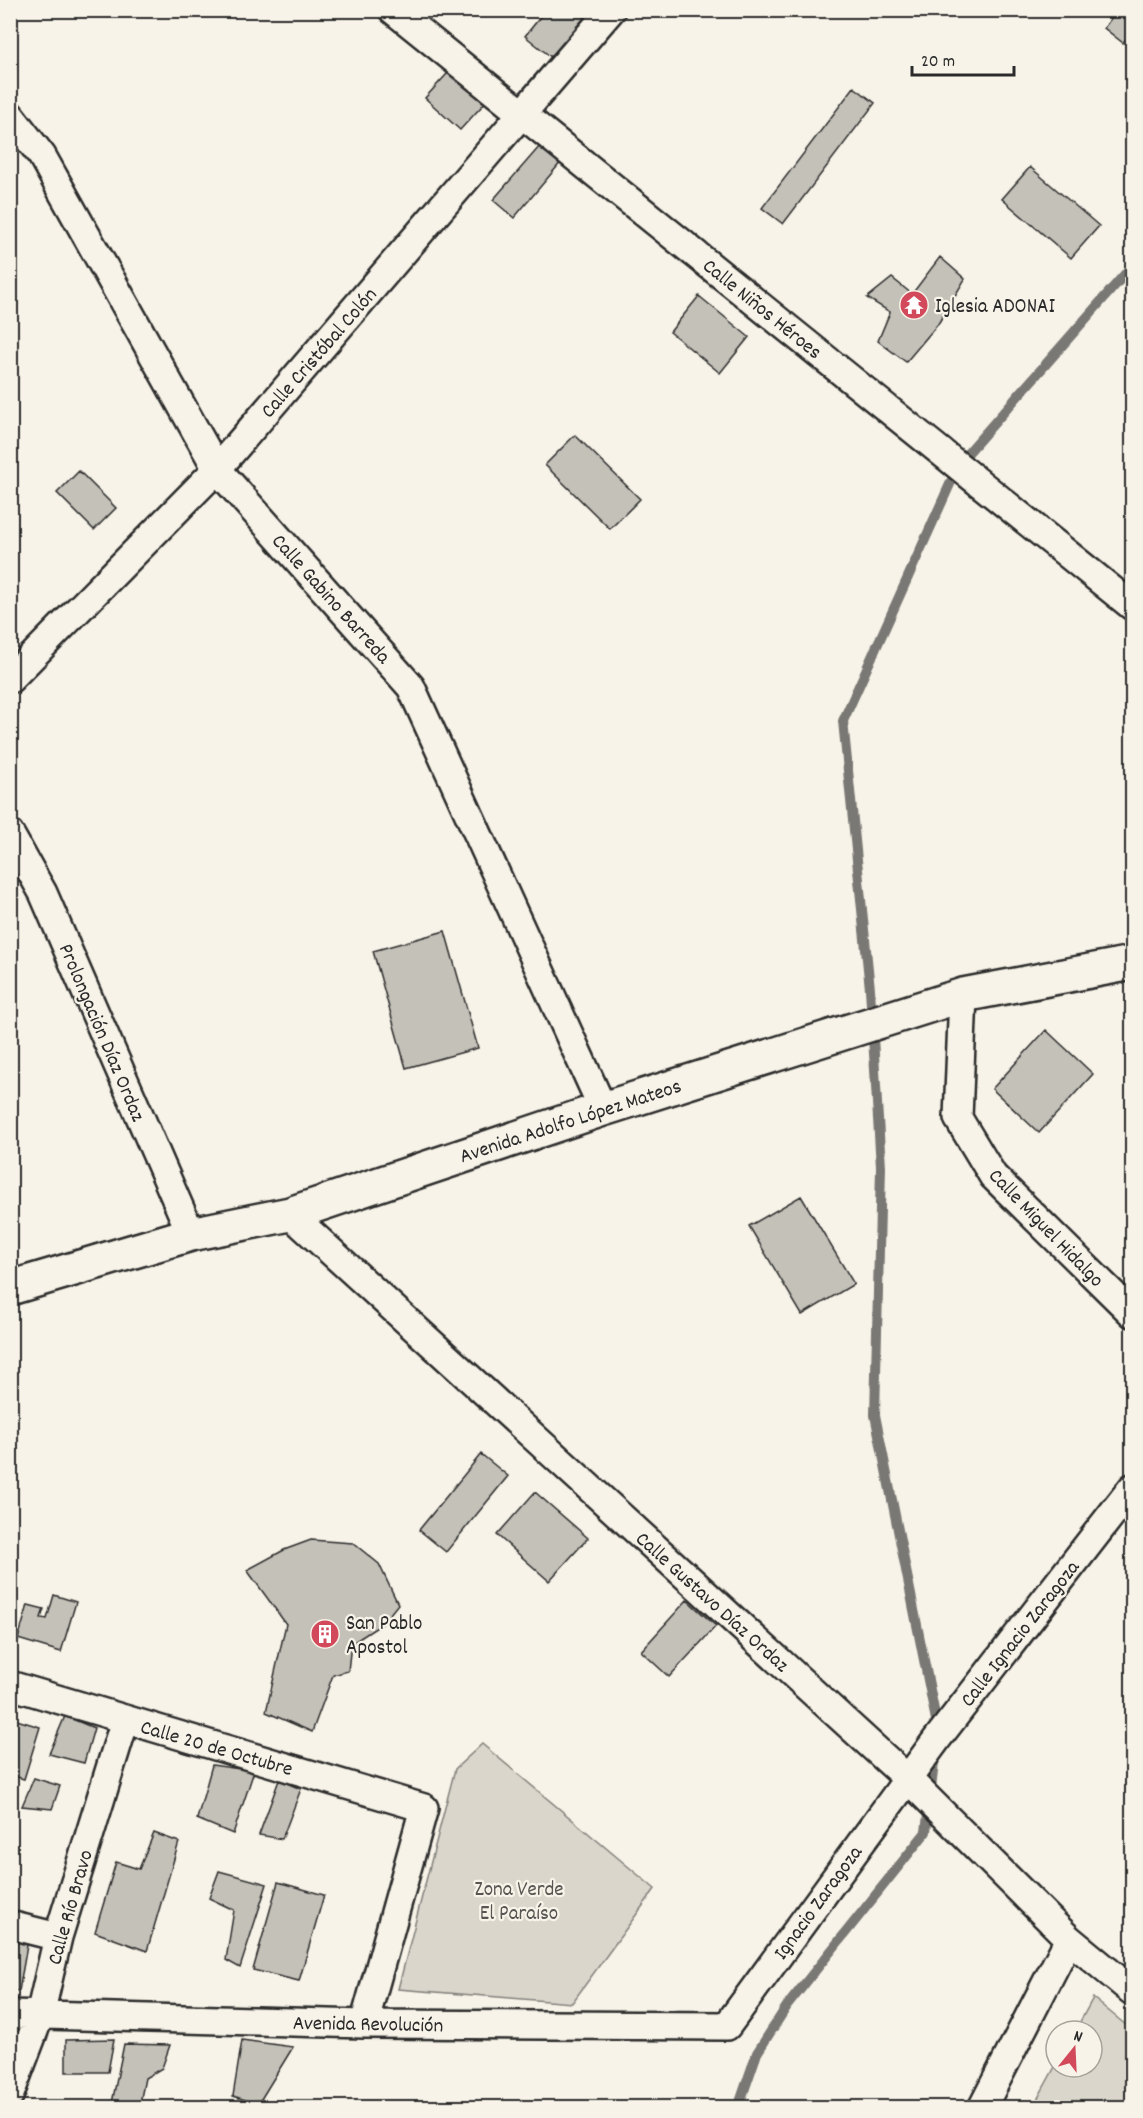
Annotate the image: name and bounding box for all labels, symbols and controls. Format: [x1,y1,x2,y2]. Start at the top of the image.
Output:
scale bar [912,39,1014,77]
text: 20 m [921,50,955,75]
street label: Calle Niños Héroes [695,253,827,368]
street label: Calle Cristóbal Colón [255,282,386,426]
temple icon: Iglesia ADONAI [898,289,930,321]
place label: Iglesia ADONAI [935,293,1055,323]
street label: Calle Gabino Barreda [263,528,397,673]
street label: Prolongación Díaz Ordaz [49,940,151,1127]
street label: Avenida Adolfo López Mateos [456,1073,686,1173]
street label: Calle Miguel Hidalgo [980,1163,1110,1295]
street label: Calle Gustavo Díaz Ordaz [627,1526,795,1681]
street label: Calle Ignacio Zaragoza [954,1554,1089,1715]
place label: San Pablo Apostol [346,1610,422,1664]
building icon: San Pablo Apostol [309,1618,341,1650]
street label: Calle 20 de Octubre [137,1714,296,1786]
street label: Ignacio Zaragoza [768,1839,872,1967]
street label: Calle Río Bravo [41,1847,103,1969]
park label: Zona Verde El Paraíso [474,1876,564,1930]
street label: Avenida Revolución [292,2010,443,2042]
north arrow [1044,2019,1104,2079]
text: N [1071,2025,1085,2049]

